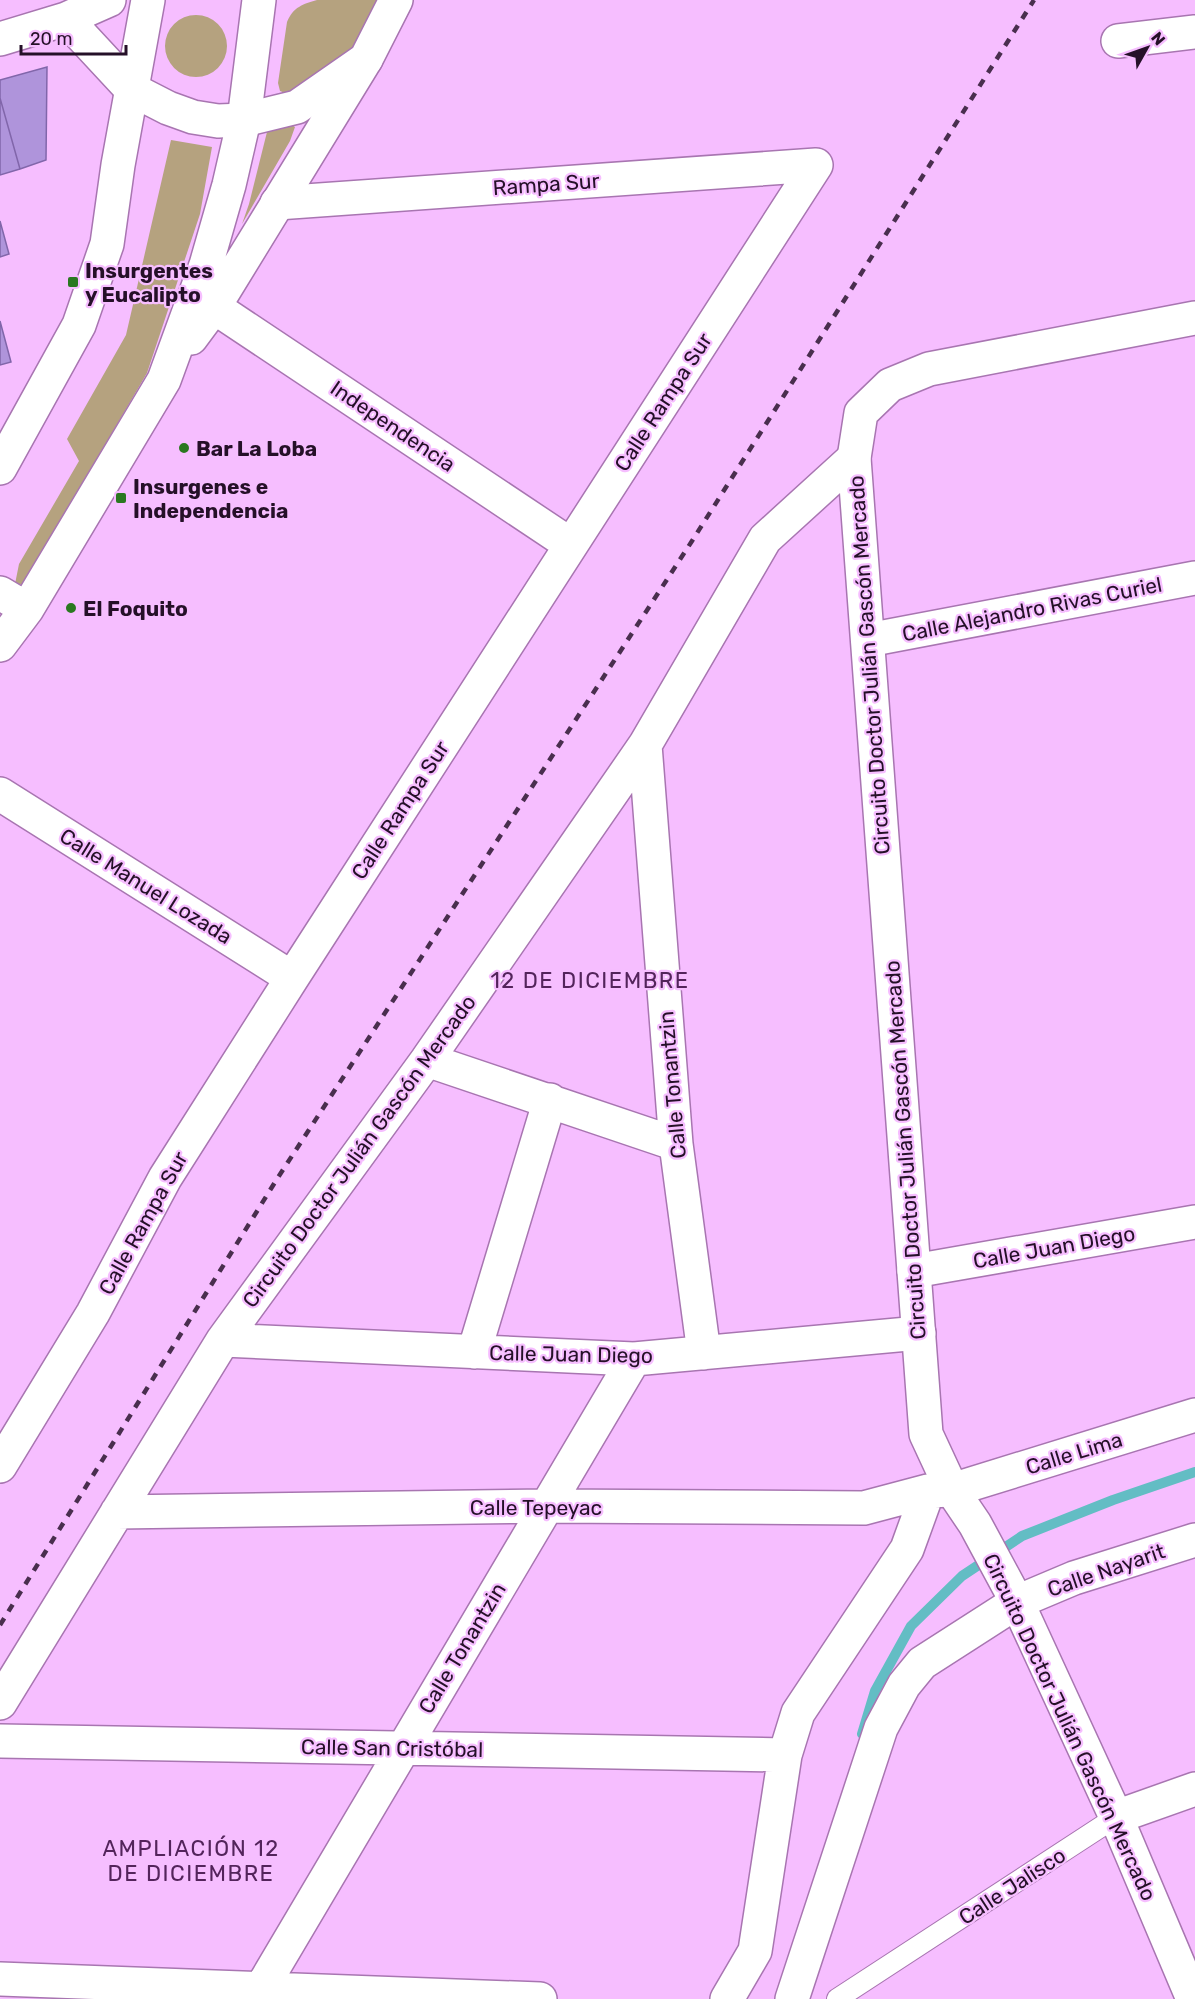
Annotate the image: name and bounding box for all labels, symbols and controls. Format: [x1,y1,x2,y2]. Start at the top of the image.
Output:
scale bar [21,18,126,56]
north arrow [1117,18,1177,78]
text: 20 m [30,28,72,50]
text: N [1147,28,1169,49]
street label: Rampa Sur [492,168,600,200]
place label: Insurgentes y Eucalipto [85,258,213,307]
marker: Insurgentes y Eucalipto [66,275,80,289]
street label: Calle Rampa Sur [609,328,717,476]
street label: Independencia [326,375,460,477]
place label: Bar La Loba [196,436,317,461]
marker: Bar La Loba [177,441,191,455]
place label: Insurgenes e Independencia [133,474,288,523]
street label: Circuito Doctor Julián Gascón Mercado [843,474,895,856]
marker: Insurgenes e Independencia [114,491,128,505]
street label: Calle Alejandro Rivas Curiel [900,572,1164,646]
place label: El Foquito [83,596,188,621]
marker: El Foquito [64,601,78,615]
street label: Calle Rampa Sur [346,736,454,884]
street label: Calle Manuel Lozada [55,823,237,949]
street label: Circuito Doctor Julián Gascón Mercado [879,959,931,1341]
district label: 12 DE DICIEMBRE [490,967,690,994]
street label: Circuito Doctor Julián Gascón Mercado [237,990,481,1312]
street label: Calle Tonantzin [653,1010,691,1160]
street label: Calle Rampa Sur [93,1147,193,1299]
street label: Calle Juan Diego [971,1220,1137,1274]
street label: Calle Juan Diego [489,1340,653,1368]
street label: Calle Lima [1023,1426,1125,1480]
street label: Calle Tepeyac [470,1495,602,1520]
street label: Calle Nayarit [1044,1538,1168,1602]
street label: Circuito Doctor Julián Gascón Mercado [978,1549,1162,1905]
street label: Calle Tonantzin [413,1578,511,1718]
street label: Calle San Cristóbal [301,1734,483,1762]
district label: AMPLIACIÓN 12 DE DICIEMBRE [102,1835,280,1887]
street label: Calle Jalisco [954,1842,1070,1930]

